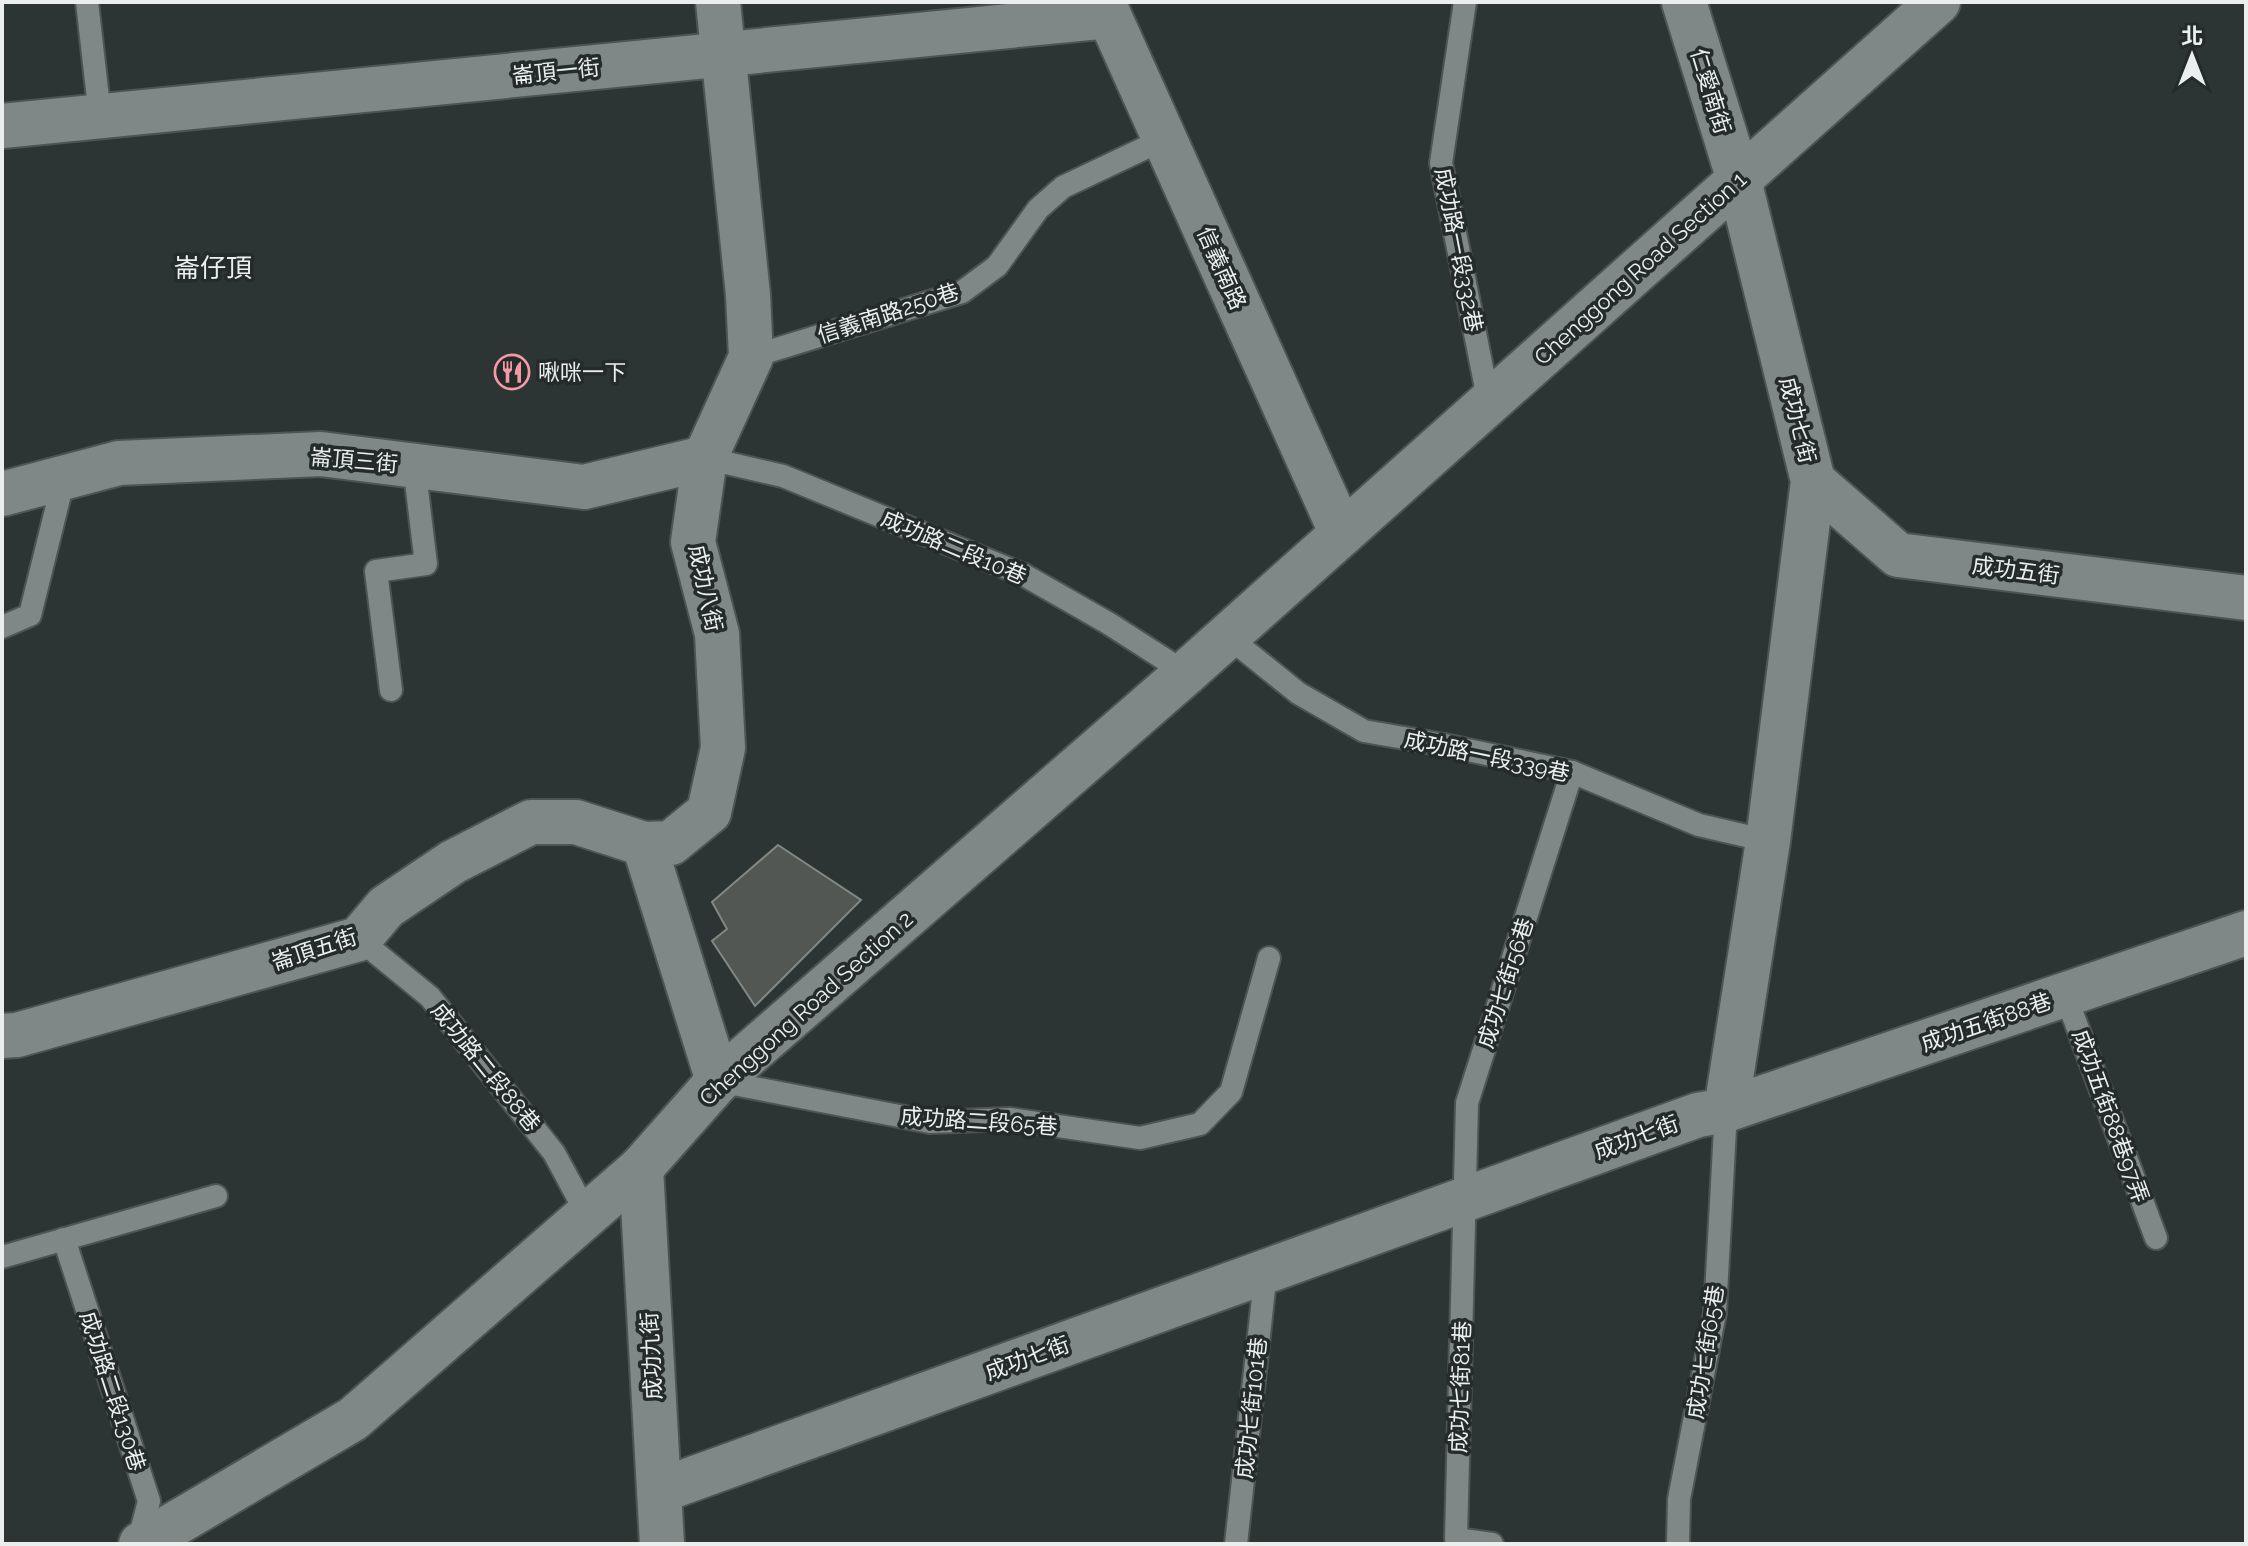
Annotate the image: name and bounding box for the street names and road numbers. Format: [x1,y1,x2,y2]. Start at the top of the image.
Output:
street label: 仁愛南街 [1686,45,1736,137]
street label: 崙頂一街 [511,53,601,89]
street label: 成功路一段332巷 [1430,166,1488,334]
street label: Chenggong Road Section 1 [1529,166,1751,370]
street label: 信義南路 [1192,223,1252,313]
street label: 信義南路250巷 [814,278,962,348]
street label: 成功七街 [1775,374,1821,466]
street label: 崙頂三街 [309,443,399,477]
street label: 成功路二段10巷 [878,505,1030,589]
street label: 成功八街 [684,542,728,634]
street label: 成功五街 [1971,552,2061,588]
street label: 成功路一段339巷 [1402,726,1572,786]
street label: Chenggong Road Section 2 [694,905,918,1111]
street label: 成功七街56巷 [1472,915,1538,1051]
street label: 崙頂五街 [268,923,360,975]
street label: 成功五街88巷 [1917,988,2055,1056]
street label: 成功路二段88巷 [426,997,546,1137]
street label: 成功五街88巷97弄 [2068,1026,2154,1206]
street label: 成功路二段65巷 [900,1103,1058,1139]
street label: 成功七街 [1590,1110,1682,1164]
street label: 成功七街65巷 [1682,1283,1728,1421]
street label: 成功路二段130巷 [75,1308,151,1474]
street label: 成功九街 [636,1311,666,1401]
street label: 成功七街81巷 [1445,1320,1475,1454]
street label: 成功七街 [981,1331,1073,1385]
street label: 成功七街101巷 [1231,1336,1271,1480]

